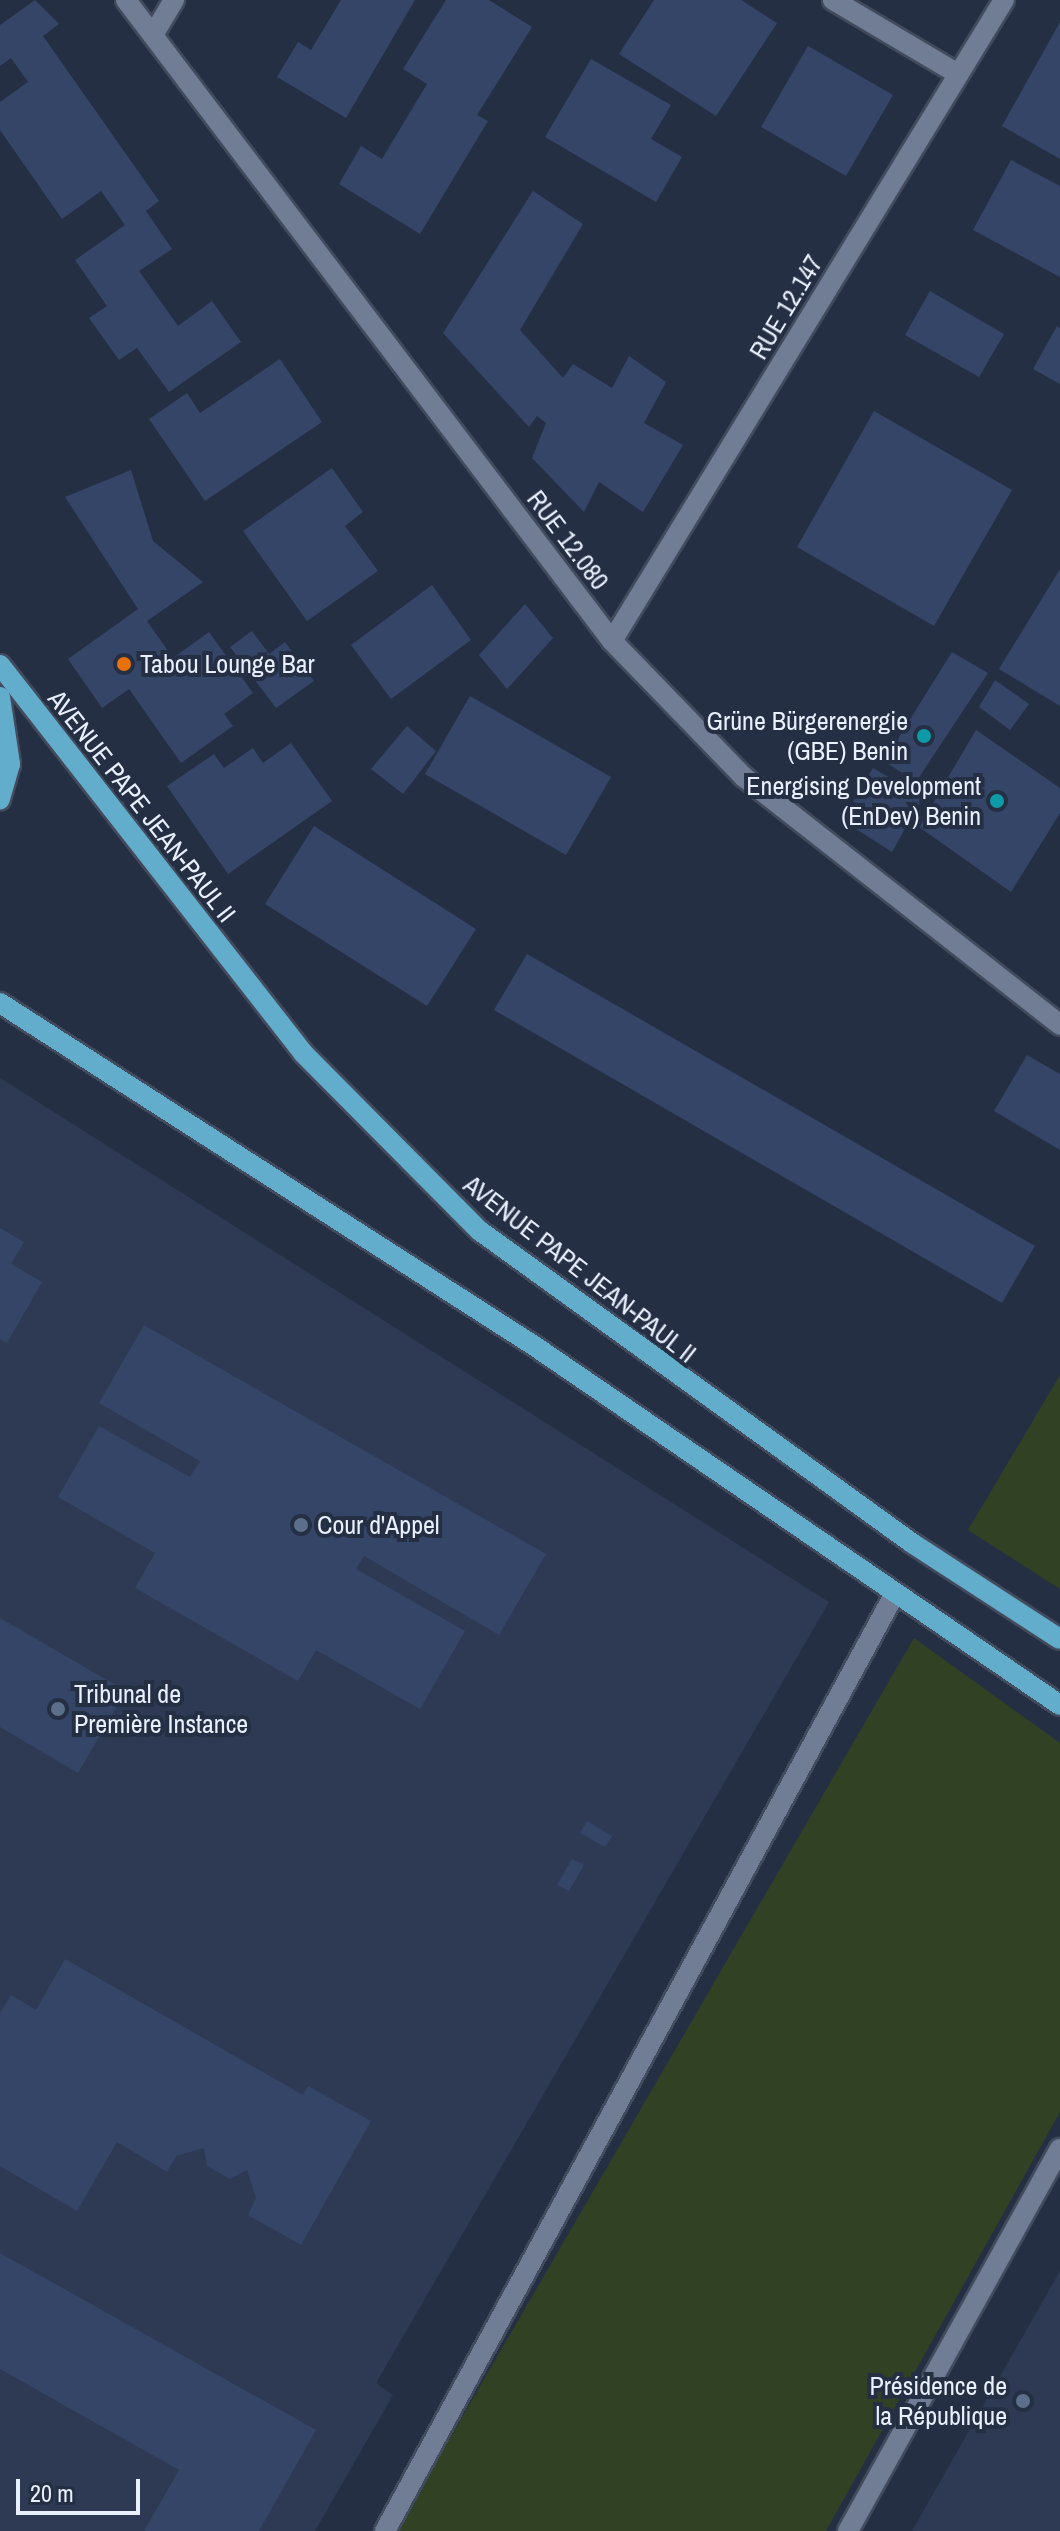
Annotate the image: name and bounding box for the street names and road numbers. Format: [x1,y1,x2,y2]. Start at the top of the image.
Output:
street label: RUE 12.147 [743,249,829,365]
street label: RUE 12.080 [521,484,615,596]
street label: AVENUE PAPE JEAN-PAUL II [41,683,243,929]
street label: AVENUE PAPE JEAN-PAUL II [457,1168,703,1370]

